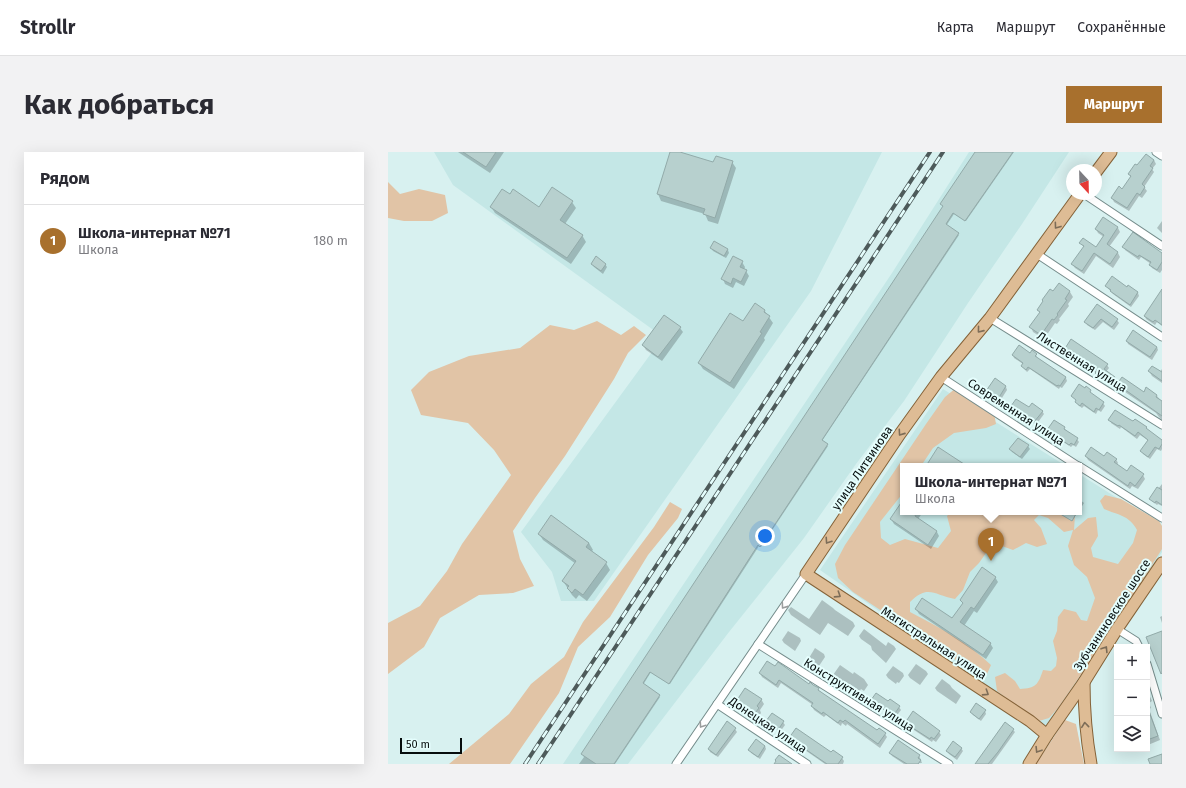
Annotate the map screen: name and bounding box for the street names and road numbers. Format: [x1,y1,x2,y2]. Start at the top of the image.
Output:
street label: Лиственная улица [1034,329,1130,395]
street label: Современная улица [965,375,1067,449]
street label: улица Литвинова [829,423,895,513]
street label: Зубчаниновское шоссе [1071,557,1153,673]
street label: Магистральная улица [879,604,989,682]
street label: Конструктивная улица [801,655,917,735]
street label: Донецкая улица [726,693,810,756]

